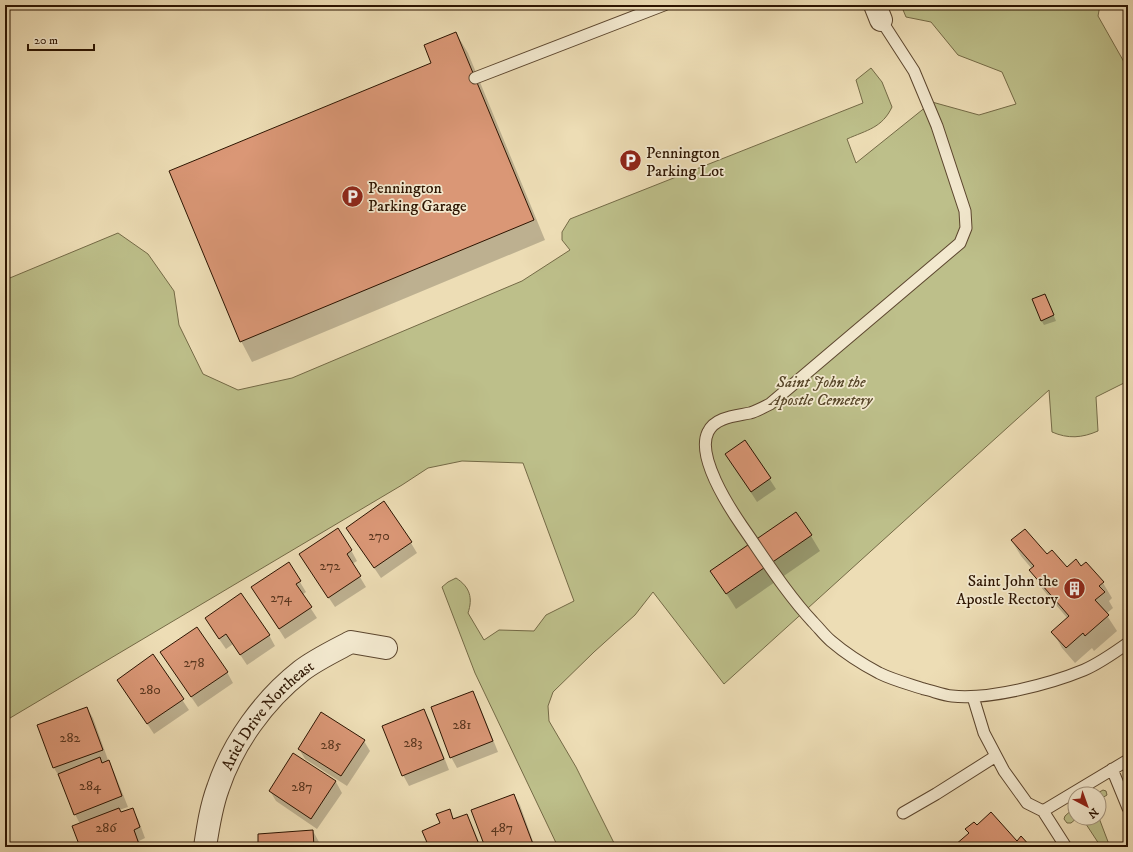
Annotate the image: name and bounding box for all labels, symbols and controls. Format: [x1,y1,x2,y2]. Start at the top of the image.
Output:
scale bar [28,26,94,52]
text: 20 m [34,33,58,48]
place label: Pennington Parking Lot [646,143,724,181]
parking icon: Pennington Parking Lot [618,148,644,174]
place label: Pennington Parking Garage [368,178,467,216]
parking icon: Pennington Parking Garage [339,183,365,209]
park label: Saint John the Apostle Cemetery [768,372,874,410]
house number: 270 [368,527,390,545]
house number: 272 [320,557,341,575]
place label: Saint John the Apostle Rectory [956,571,1058,609]
building icon: Saint John the Apostle Rectory [1061,576,1087,602]
house number: 274 [270,589,293,607]
house number: 278 [184,654,204,672]
street label: Ariel Drive Northeast [217,656,318,774]
house number: 280 [139,681,161,699]
house number: 281 [452,716,472,734]
house number: 282 [60,729,81,747]
house number: 283 [403,734,423,752]
house number: 285 [321,736,341,754]
house number: 284 [79,777,102,795]
house number: 287 [291,778,313,796]
north arrow [1067,786,1107,826]
text: N [1085,805,1101,821]
house number: 286 [95,819,117,837]
house number: 487 [491,819,513,837]

